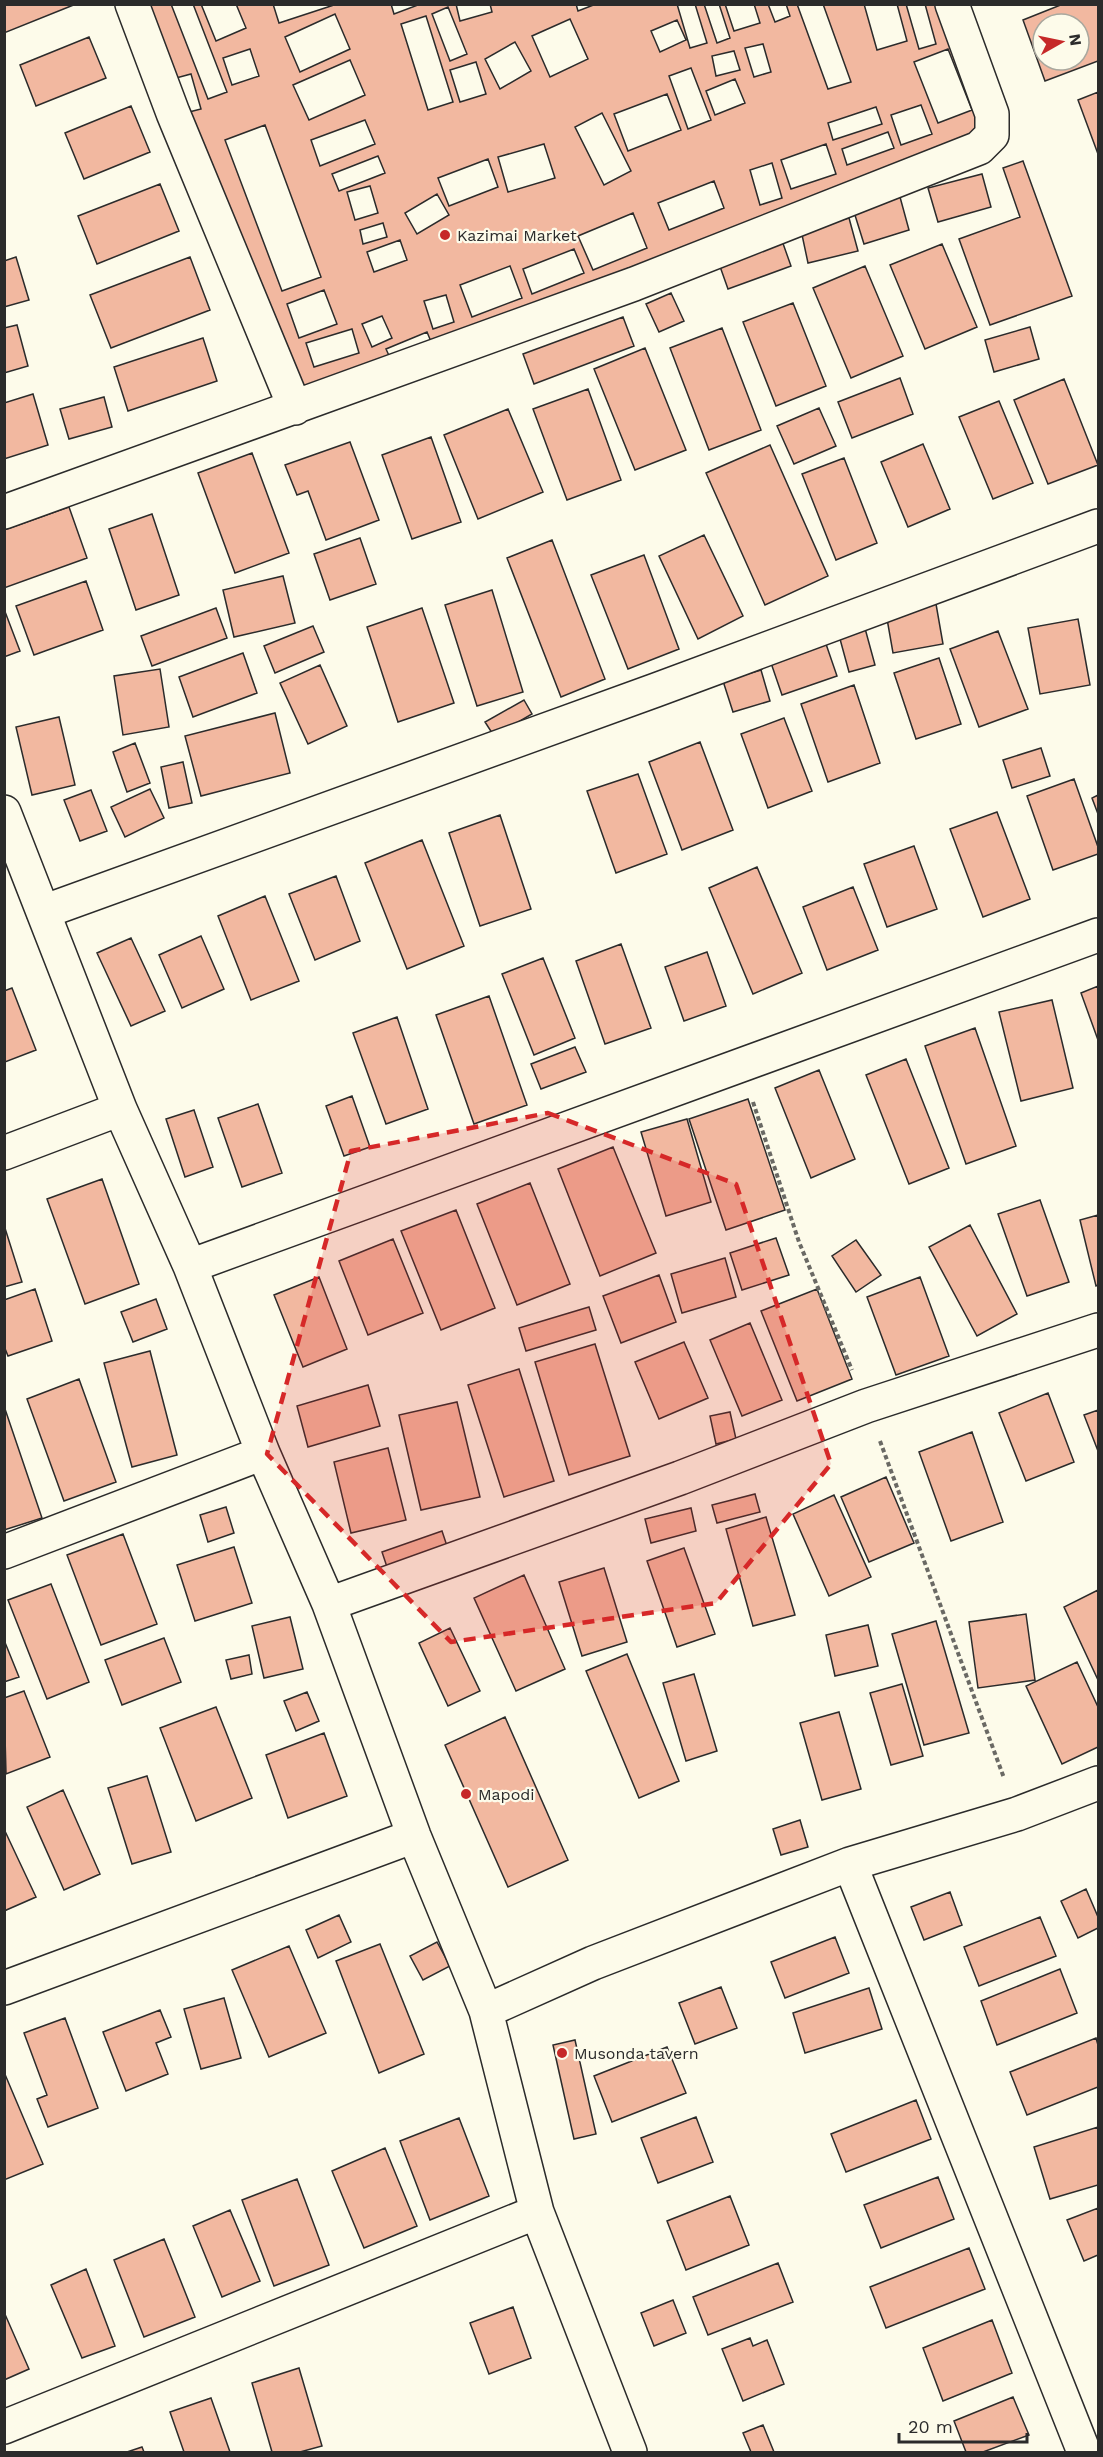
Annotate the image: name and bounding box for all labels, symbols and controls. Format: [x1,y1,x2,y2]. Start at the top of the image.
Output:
north arrow [1031,12,1091,72]
text: N [1065,32,1086,47]
place label: Kazimai Market [457,226,577,245]
marker: Kazimai Market [438,228,452,242]
place label: Mapodi [478,1785,535,1804]
marker: Mapodi [459,1787,473,1801]
place label: Musonda tavern [574,2044,699,2063]
marker: Musonda tavern [555,2046,569,2060]
scale bar [899,2406,1026,2444]
text: 20 m [908,2416,953,2437]

